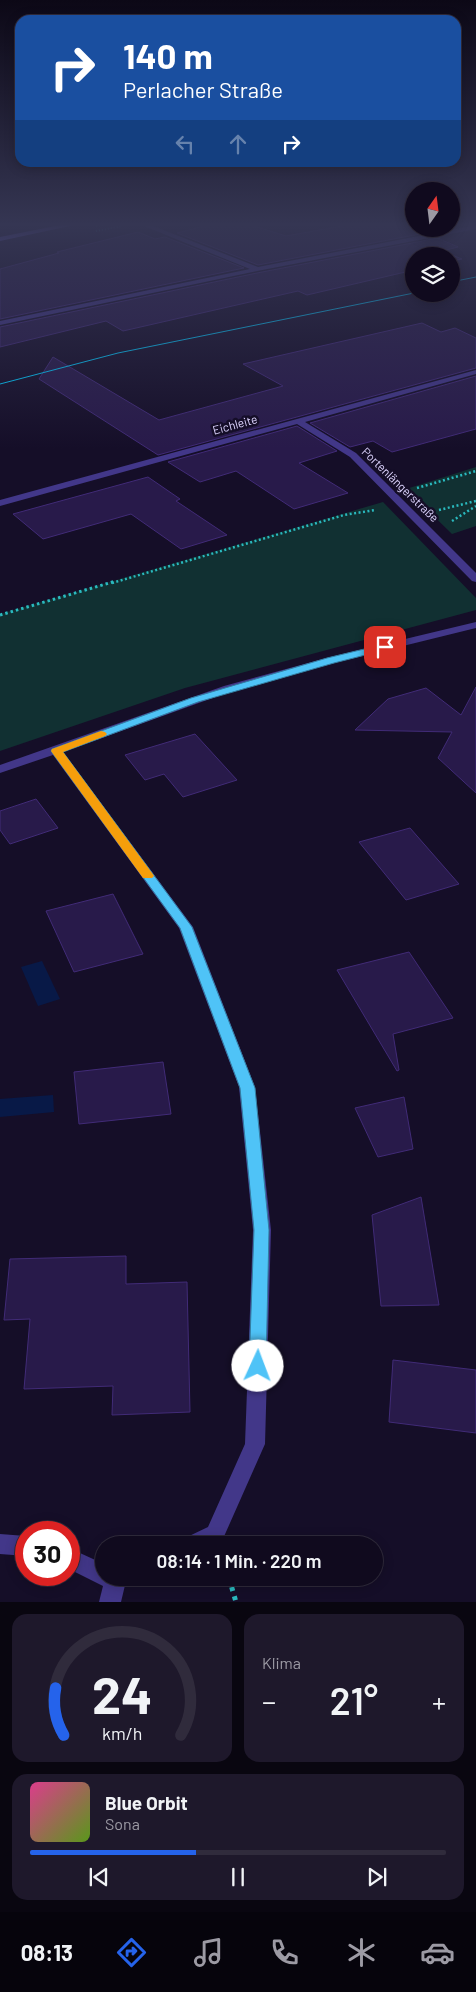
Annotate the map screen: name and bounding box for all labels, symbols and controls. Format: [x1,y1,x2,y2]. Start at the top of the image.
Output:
text: 140 m [123,34,213,76]
icon: right [40,35,105,100]
text: Perlacher Straße [123,76,283,102]
icon: left [171,130,199,158]
icon: ahead [224,130,252,158]
icon: right [277,130,305,158]
north arrow [405,182,460,238]
map controls [405,182,460,302]
button: layers [405,247,460,302]
street label: Eichleite [211,411,259,437]
street label: Portenlängerstraße [359,444,442,524]
pin [364,626,406,668]
icon: arrive [371,633,399,661]
position arrow [231,1339,283,1391]
speed limit sign: 30 [15,1521,80,1586]
text: 08:14 · 1 Min. · 220 m [157,1549,321,1572]
text: Klima [262,1653,301,1672]
text: 24 [92,1662,152,1724]
text: 21° [330,1677,378,1723]
text: − [262,1684,276,1718]
text: + [432,1684,446,1718]
text: km/h [102,1722,142,1744]
text: Blue Orbit [105,1791,188,1814]
text: Sona [105,1814,140,1833]
icon: previous [85,1863,113,1891]
icon: pause [224,1863,252,1891]
icon: next [363,1863,391,1891]
icon: directions [114,1935,149,1970]
icon: music [191,1935,226,1970]
icon: phone [267,1935,302,1970]
icon: climate [344,1935,379,1970]
icon: car [420,1935,455,1970]
text: 08:13 [21,1939,73,1965]

